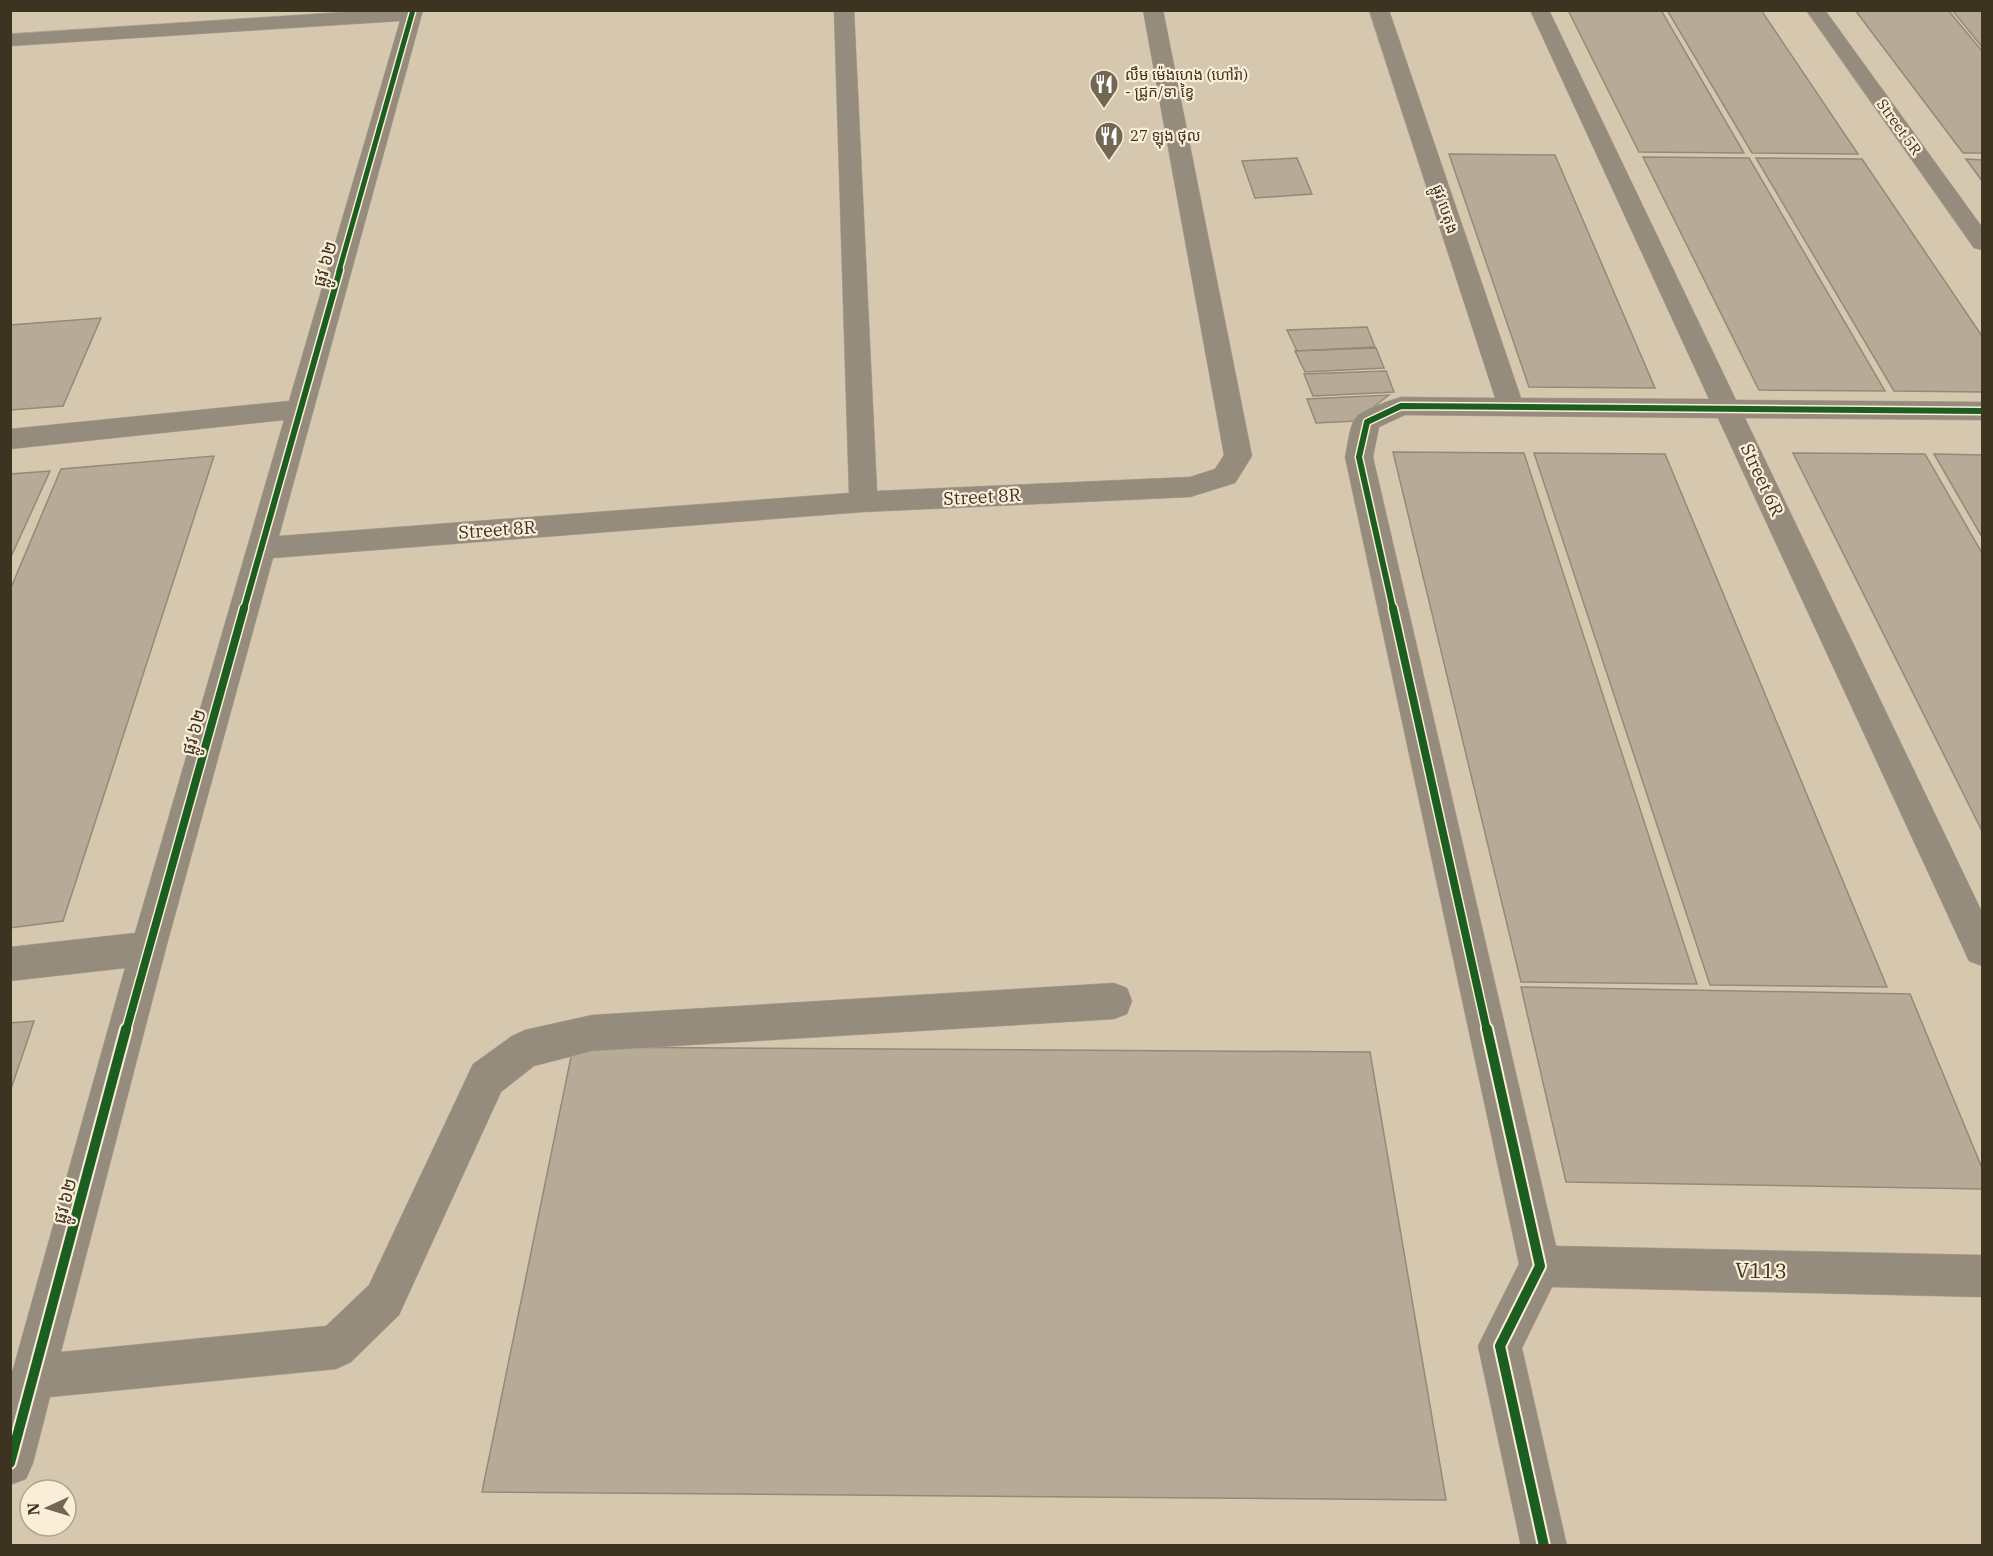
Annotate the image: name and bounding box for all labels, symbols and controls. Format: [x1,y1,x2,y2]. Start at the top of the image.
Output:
place label: លឹម ម៉េងហេង (ហៅរ៉ា) - ជ្រូក/ទា ខ្វៃ [1125,65,1248,101]
restaurant icon: លឹម ម៉េងហេង (ហៅរ៉ា) - ជ្រូក/ទា ខ្វៃ [1088,68,1120,110]
street label: Street 5R [1873,95,1926,158]
restaurant icon: 27 ឡុង ថុល [1093,120,1125,162]
place label: 27 ឡុង ថុល [1130,126,1201,149]
street label: ផ្លូវ បេតុង [1424,182,1462,237]
street label: ផ្លូវ ៦២ [307,238,347,291]
street label: Street 6R [1736,440,1789,520]
street label: Street 8R [943,483,1021,510]
street label: Street 8R [457,515,536,544]
street label: ផ្លូវ ៦២ [176,706,216,759]
street label: ផ្លូវ ៦២ [47,1175,87,1228]
street label: V113 [1735,1256,1787,1284]
north arrow [18,1478,78,1538]
text: N [23,1502,43,1516]

